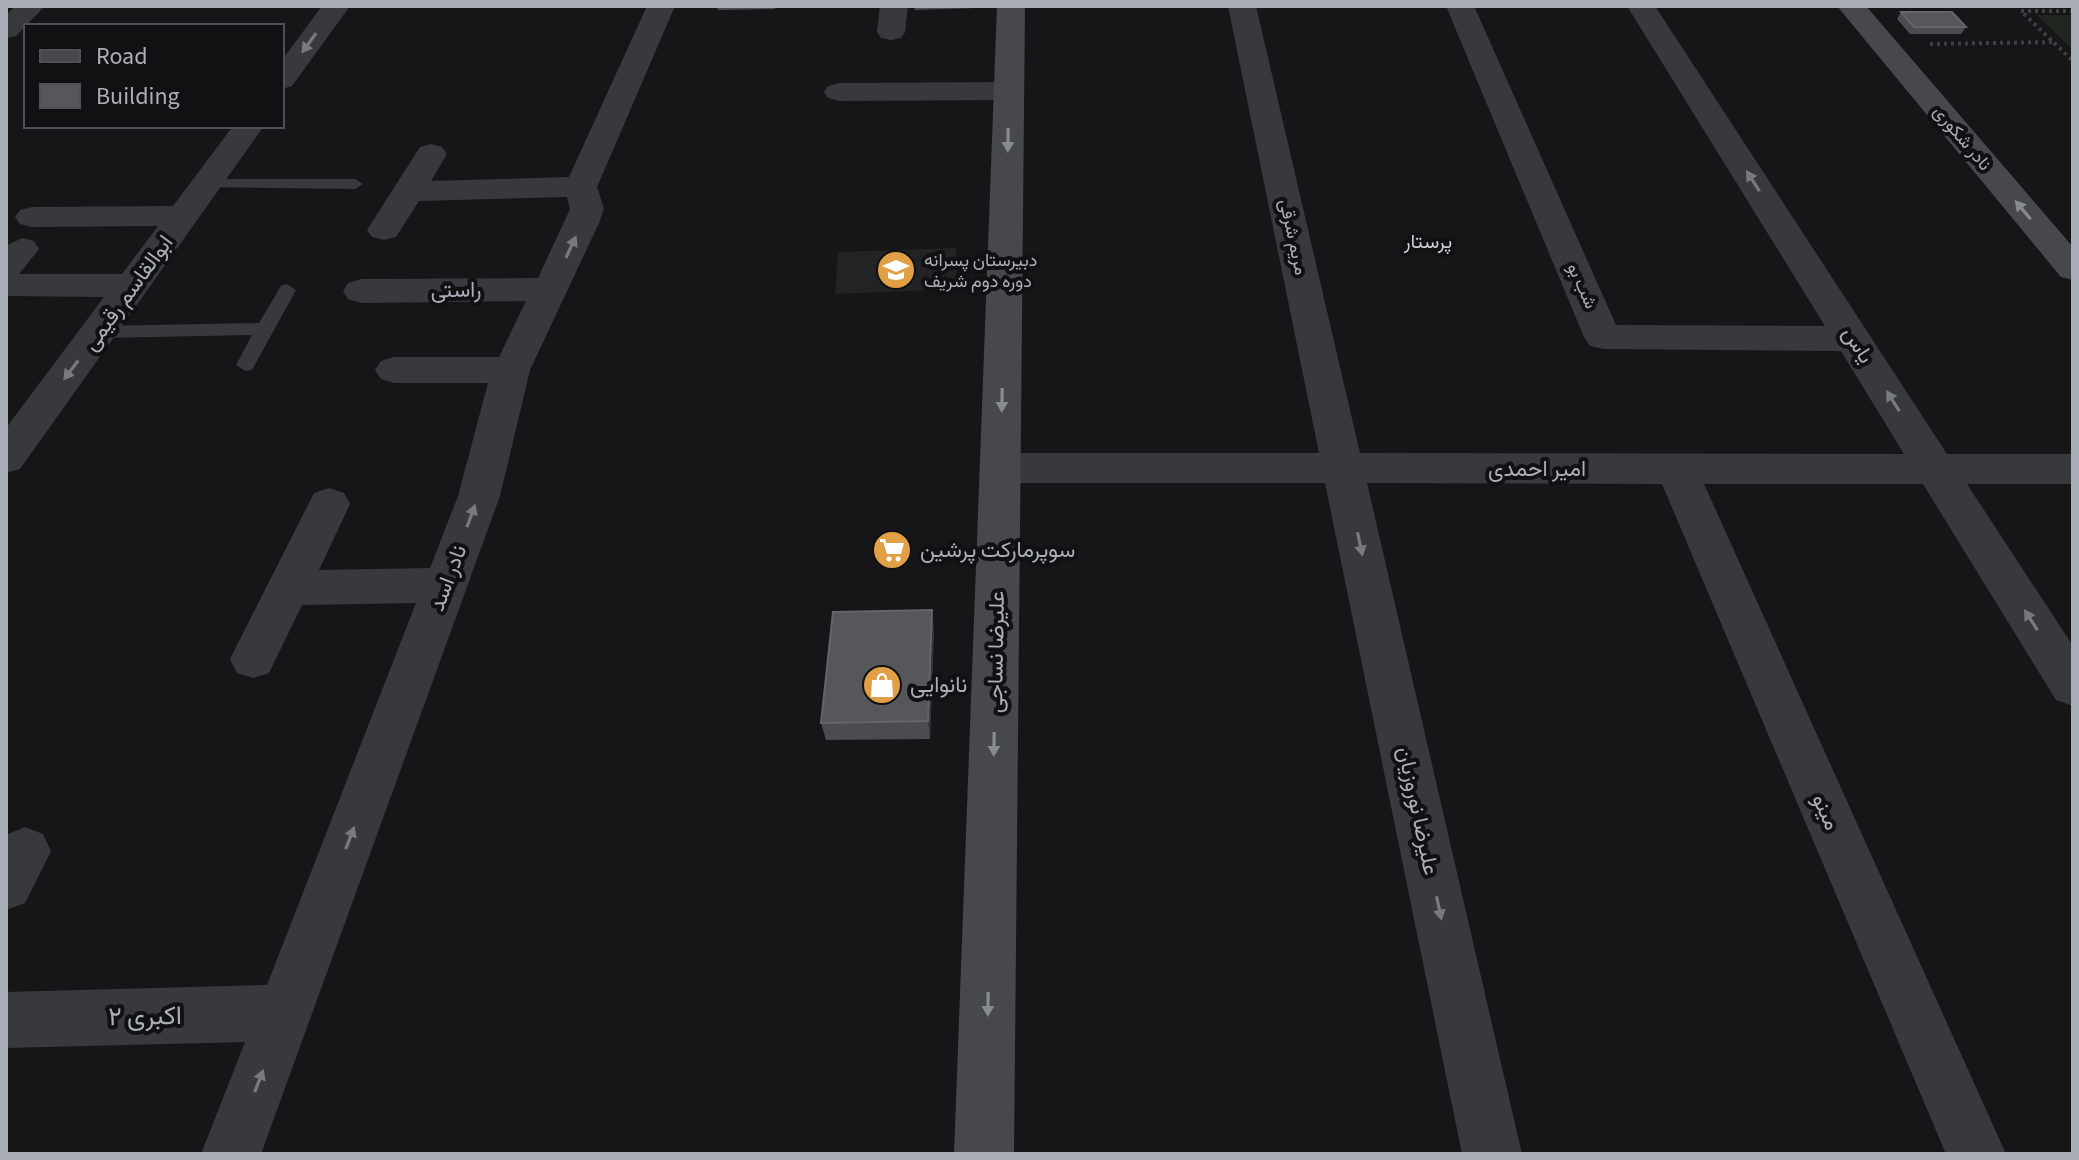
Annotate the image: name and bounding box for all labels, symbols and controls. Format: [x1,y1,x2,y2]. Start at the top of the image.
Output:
legend [24,24,284,128]
one-way arrow [301,32,317,54]
text: Road [96,39,148,74]
text: Building [96,79,180,114]
street label: نادر شکوری [1927,100,1997,176]
one-way arrow [1002,128,1015,153]
one-way arrow [1746,170,1761,192]
street label: مریم شرقی [1273,197,1313,277]
one-way arrow [2015,200,2032,220]
street label: ابوالقاسم رقیمی [75,228,181,358]
district label: پرستار [1403,228,1452,256]
one-way arrow [564,235,578,258]
place label: دبیرستان پسرانه دوره دوم شریف [924,248,1037,294]
school or university icon: دبیرستان پسرانه دوره دوم شریف [875,249,917,291]
street label: شب بو [1561,259,1603,313]
street label: راستی [430,274,482,306]
street label: یاس [1834,320,1882,370]
one-way arrow [64,360,80,381]
one-way arrow [996,388,1009,413]
one-way arrow [1885,390,1900,411]
street label: امیر احمدی [1488,453,1586,485]
one-way arrow [465,503,478,527]
supermarket icon: سوپرمارکت پرشین [871,529,913,571]
one-way arrow [1354,532,1367,557]
place label: سوپرمارکت پرشین [920,534,1075,566]
street label: نادر اسد [421,540,475,616]
street label: علیرضا نساجی [979,591,1013,713]
one-way arrow [2024,610,2039,631]
shop icon: نانوایی [861,664,903,706]
place label: نانوایی [910,669,967,701]
one-way arrow [988,732,1000,757]
street label: علیرضا نوروزیان [1389,744,1447,878]
street label: مینو [1804,789,1848,835]
one-way arrow [344,826,357,850]
one-way arrow [1433,896,1446,921]
one-way arrow [982,992,994,1017]
street label: اکبری ۲ [108,997,182,1035]
one-way arrow [253,1069,266,1093]

